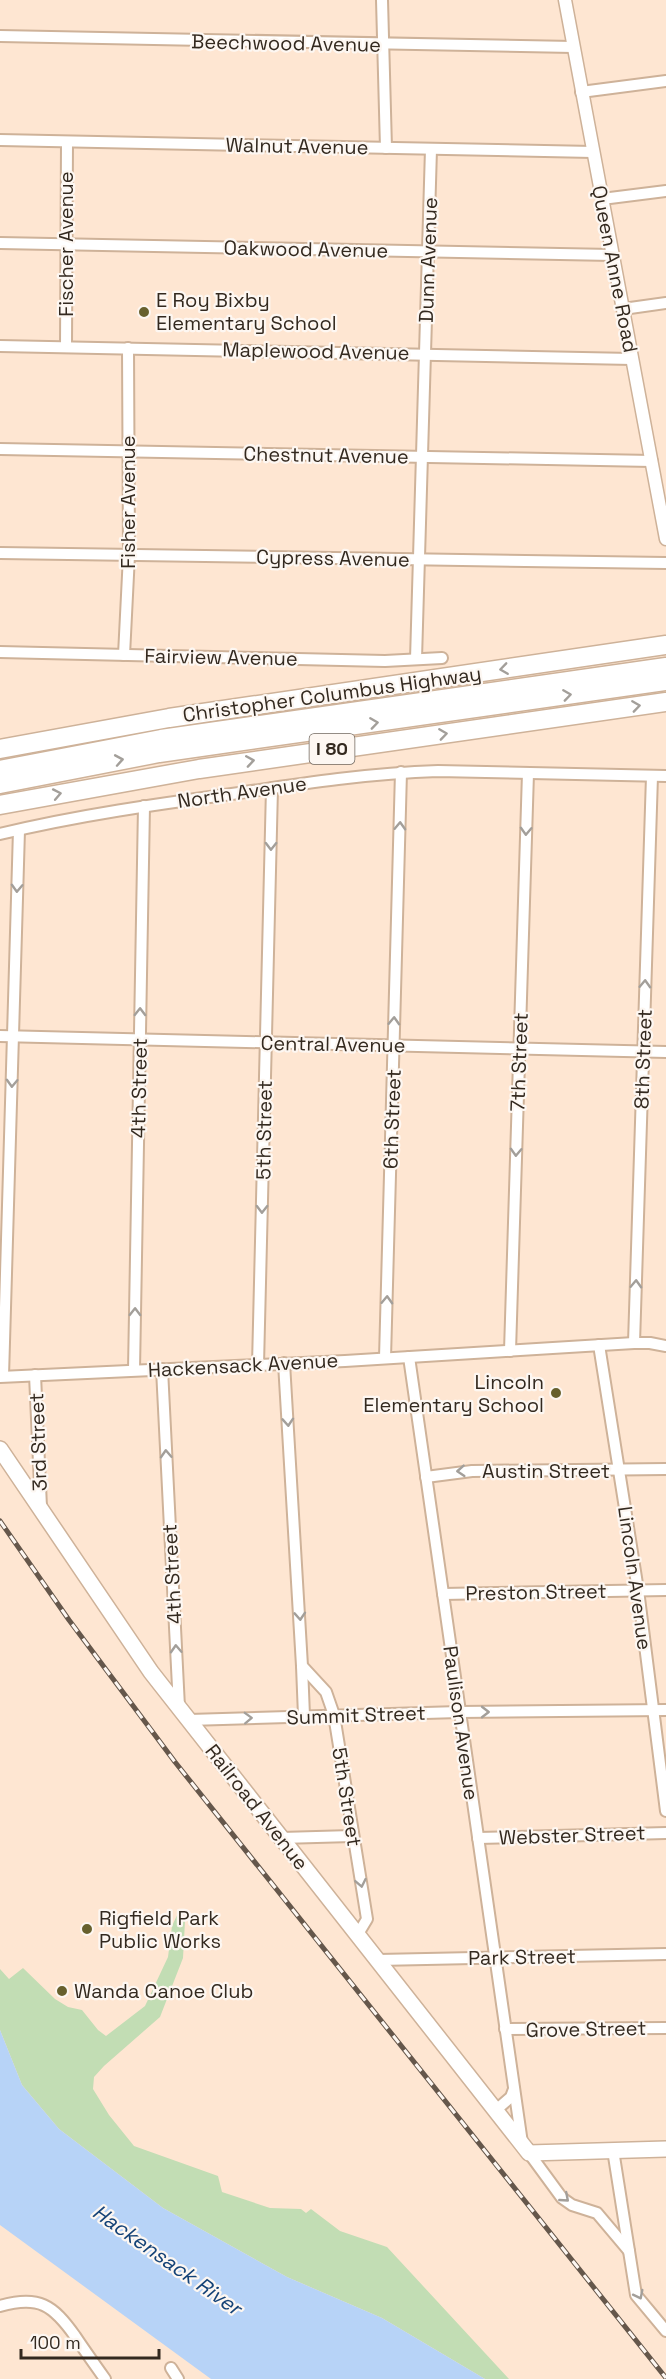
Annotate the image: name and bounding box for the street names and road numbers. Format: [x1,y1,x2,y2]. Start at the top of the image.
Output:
street label: Beechwood Avenue [191,28,381,58]
street label: Walnut Avenue [225,132,369,160]
street label: Fischer Avenue [53,171,79,317]
street label: Queen Anne Road [586,183,644,355]
street label: Dunn Avenue [413,197,443,323]
street label: Oakwood Avenue [223,235,389,263]
street label: Maplewood Avenue [222,336,410,366]
street label: Fisher Avenue [115,435,141,569]
street label: Chestnut Avenue [243,441,409,469]
street label: Cypress Avenue [256,544,410,572]
street label: Fairview Avenue [144,643,298,671]
street label: Christopher Columbus Highway [181,660,483,728]
road number: I 80 [310,734,354,764]
street label: North Avenue [176,770,308,814]
street label: 8th Street [628,1008,658,1110]
street label: 7th Street [504,1012,534,1112]
street label: Central Avenue [260,1030,406,1058]
street label: 4th Street [125,1038,153,1138]
street label: 6th Street [377,1069,407,1169]
street label: 5th Street [250,1080,278,1180]
street label: Hackensack Avenue [147,1347,339,1383]
street label: 3rd Street [23,1392,53,1492]
street label: Austin Street [482,1458,610,1484]
street label: Lincoln Avenue [612,1504,658,1652]
street label: 4th Street [156,1523,188,1625]
street label: Preston Street [465,1578,607,1606]
street label: Paulison Avenue [437,1644,485,1802]
street label: Summit Street [286,1700,426,1730]
street label: Railroad Avenue [200,1739,314,1875]
street label: 5th Street [326,1746,368,1848]
street label: Webster Street [498,1819,646,1851]
street label: Park Street [468,1943,576,1971]
street label: Grove Street [525,2015,647,2043]

